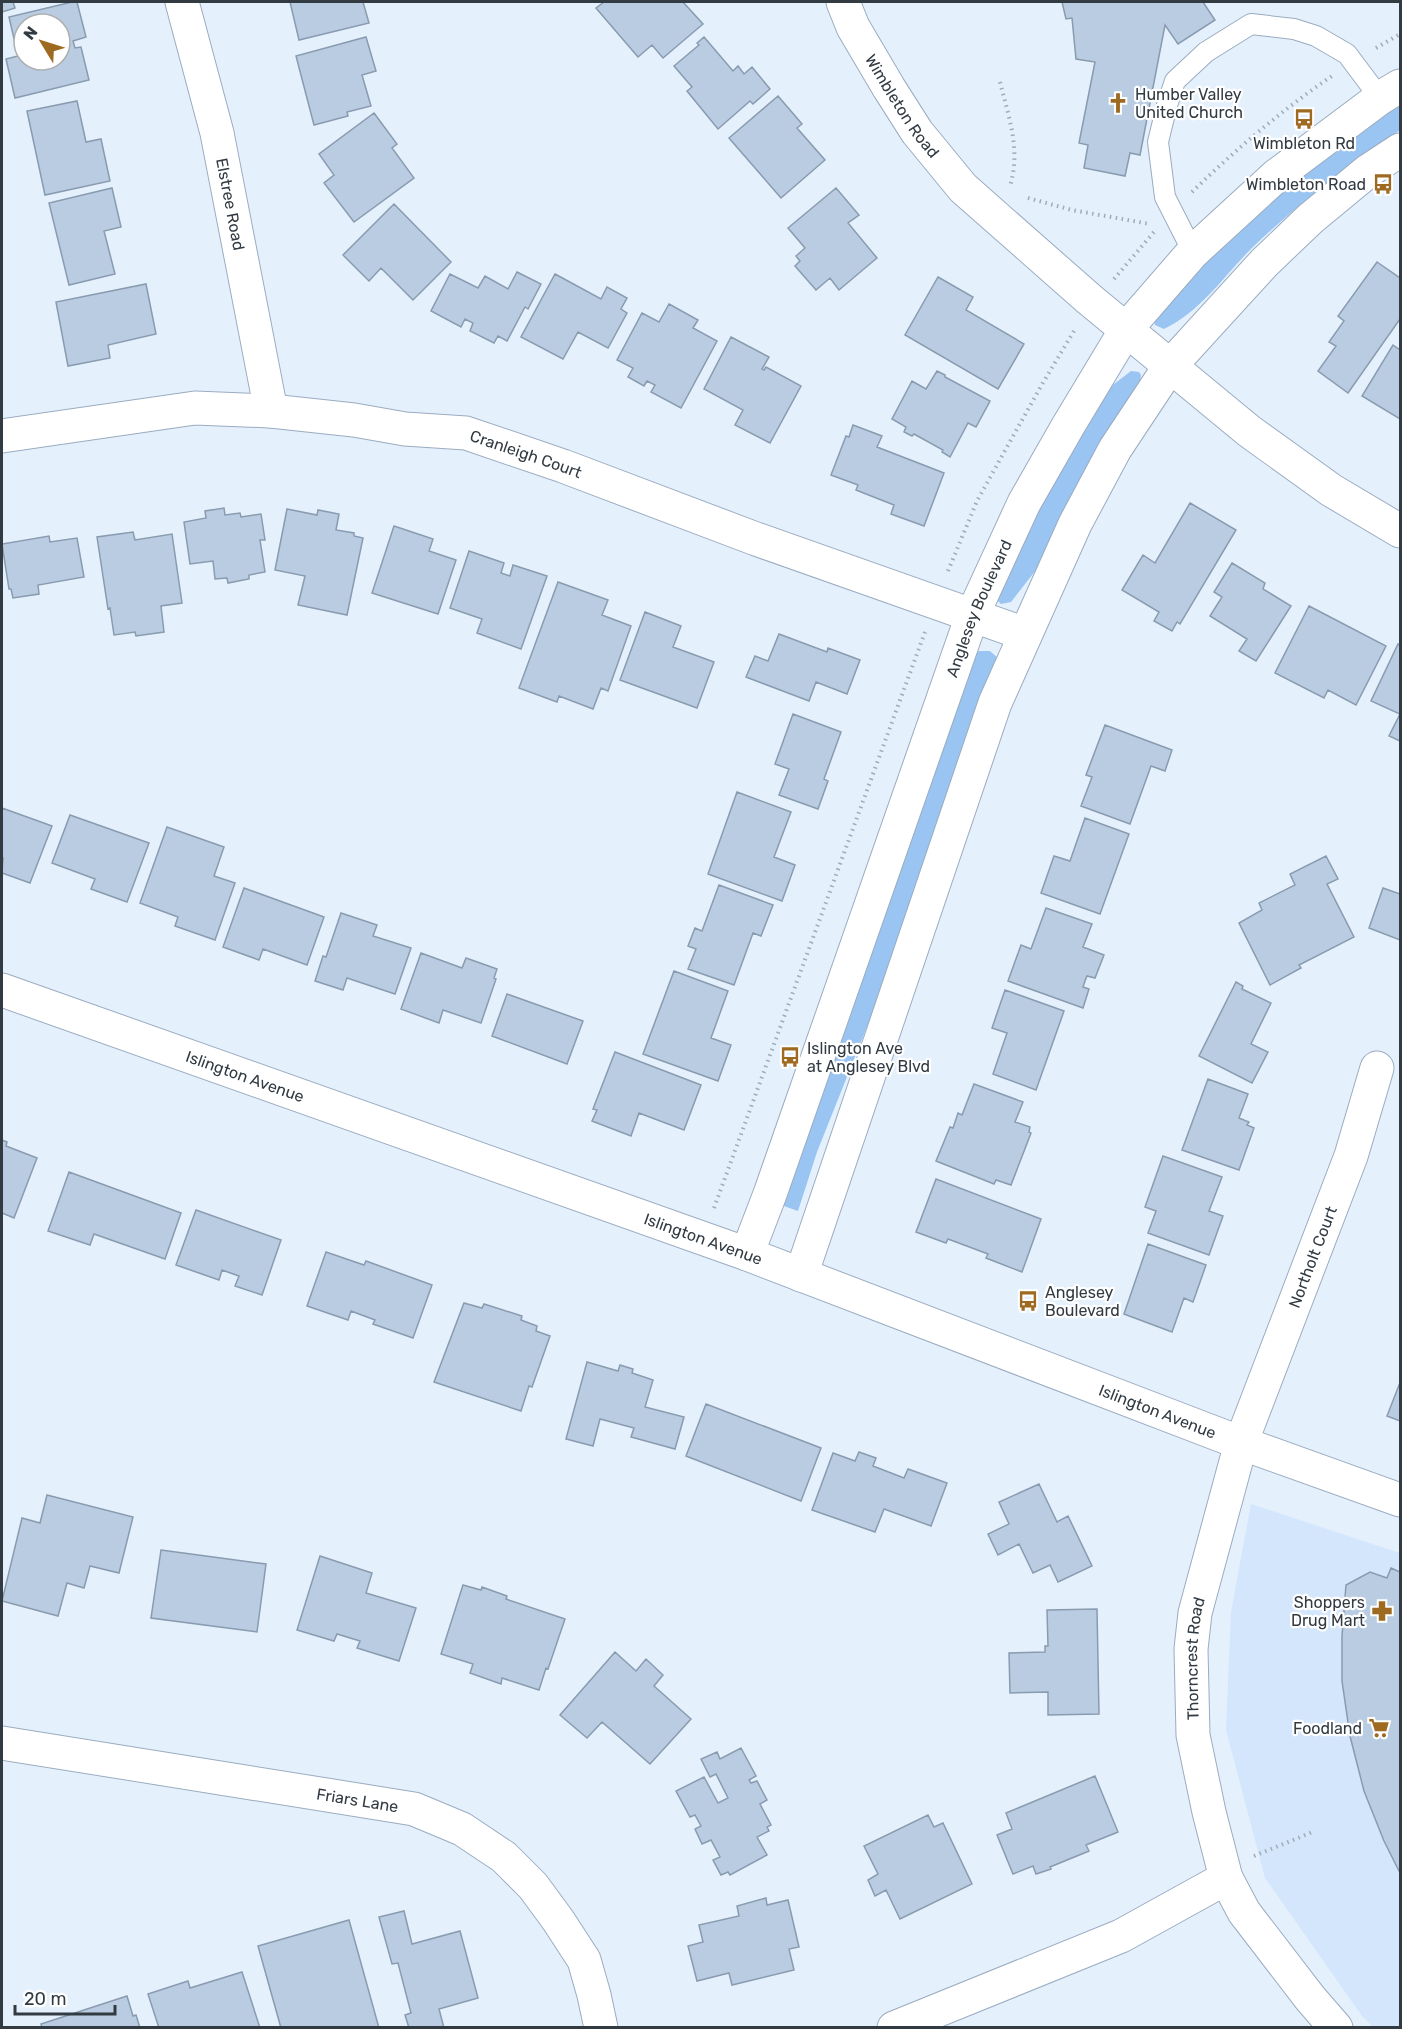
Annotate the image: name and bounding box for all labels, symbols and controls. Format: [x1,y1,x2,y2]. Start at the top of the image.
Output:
north arrow [12,12,72,72]
text: N [20,23,42,43]
street label: Wimbleton Road [861,51,943,162]
place label: Humber Valley United Church [1135,85,1243,122]
church icon: Humber Valley United Church [1106,91,1130,115]
bus stop icon: Wimbleton Rd [1292,107,1316,131]
place label: Wimbleton Rd [1253,134,1355,153]
street label: Elstree Road [212,156,249,252]
bus stop icon: Wimbleton Road [1371,172,1395,196]
place label: Wimbleton Road [1246,175,1366,194]
street label: Cranleigh Court [468,426,584,482]
street label: Anglesey Boulevard [942,537,1016,680]
place label: Islington Ave at Anglesey Blvd [807,1039,930,1076]
bus stop icon: Islington Ave at Anglesey Blvd [778,1045,802,1069]
street label: Islington Avenue [183,1047,307,1106]
street label: Northolt Court [1285,1204,1341,1311]
street label: Islington Avenue [641,1209,765,1269]
place label: Anglesey Boulevard [1045,1283,1120,1320]
bus stop icon: Anglesey Boulevard [1016,1289,1040,1313]
street label: Islington Avenue [1096,1380,1219,1443]
place label: Shoppers Drug Mart [1291,1593,1365,1630]
street label: Thorncrest Road [1182,1595,1209,1720]
pharmacy icon: Shoppers Drug Mart [1370,1599,1394,1623]
supermarket icon: Foodland [1367,1716,1391,1740]
place label: Foodland [1293,1719,1362,1738]
street label: Friars Lane [315,1785,400,1816]
scale bar [15,1978,116,2016]
text: 20 m [24,1988,66,2010]

